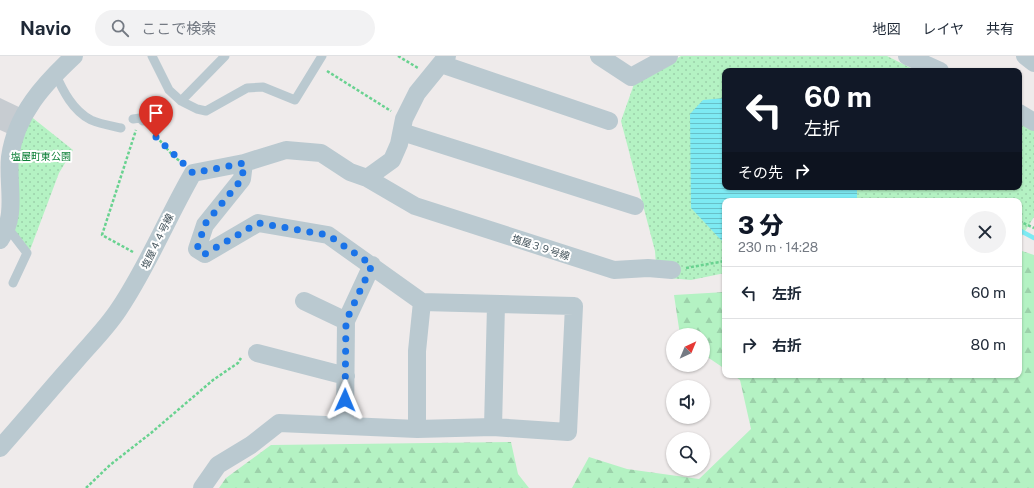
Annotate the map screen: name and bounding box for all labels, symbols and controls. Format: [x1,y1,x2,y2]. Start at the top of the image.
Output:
search box [95,10,375,46]
text: Navio [20,17,71,39]
icon: search [109,17,131,39]
text: ここで検索 [141,20,216,37]
text: 地図 [872,21,900,37]
text: レイヤ [922,21,964,37]
text: 共有 [986,21,1014,37]
text: 60 m [804,80,872,113]
icon: left [738,84,790,136]
pin [139,96,173,137]
icon: arrive [145,102,167,124]
text: 左折 [804,118,840,139]
park label: 塩屋町東公園 [11,150,71,162]
icon: right [791,160,813,182]
text: その先 [738,164,783,181]
street label: 塩屋４４号線 [138,211,176,271]
text: 3 分 [738,211,784,239]
button: close [964,211,1006,253]
street label: 塩屋３９号線 [511,232,571,262]
text: 230 m · 14:28 [738,240,818,255]
icon: left [738,282,760,304]
text: 60 m [971,284,1006,301]
text: 左折 [772,285,802,302]
north arrow [666,328,710,372]
map controls [666,328,710,476]
icon: right [738,334,760,356]
text: 80 m [971,336,1006,353]
text: 右折 [772,337,802,354]
position arrow [324,379,366,421]
button: sound [666,380,710,424]
button: search [666,432,710,476]

